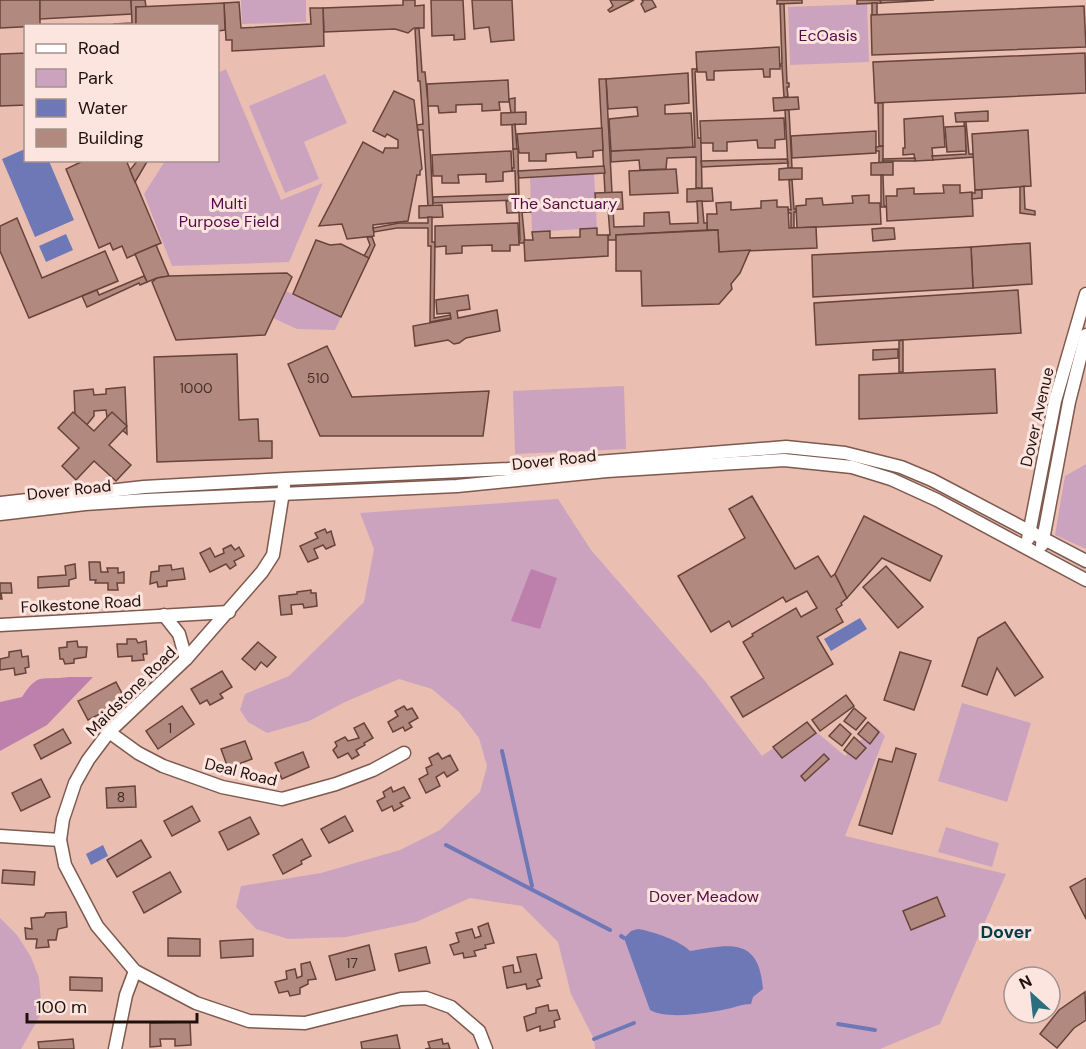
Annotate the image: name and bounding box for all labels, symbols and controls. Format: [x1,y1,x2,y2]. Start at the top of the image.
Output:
legend [24,24,219,162]
park label: EcOasis [798,25,858,46]
text: Road [78,36,120,60]
text: Park [78,66,114,90]
text: Water [78,96,128,120]
text: Building [78,126,143,150]
park label: Multi Purpose Field [179,193,279,232]
park label: The Sanctuary [511,193,617,214]
street label: Dover Avenue [1015,365,1059,469]
house number: 510 [307,369,329,387]
house number: 1000 [179,379,213,397]
street label: Dover Road [511,445,597,475]
street label: Dover Road [26,475,112,505]
street label: Folkestone Road [20,590,142,618]
street label: Maidstone Road [81,641,181,741]
house number: 1 [168,719,172,737]
street label: Deal Road [203,753,279,791]
house number: 8 [117,788,125,806]
park label: Dover Meadow [649,886,759,907]
district label: Dover [980,920,1032,944]
house number: 17 [346,954,358,972]
north arrow [1002,965,1062,1025]
text: N [1015,970,1035,994]
scale bar [27,986,196,1024]
text: 100 m [36,995,87,1019]

